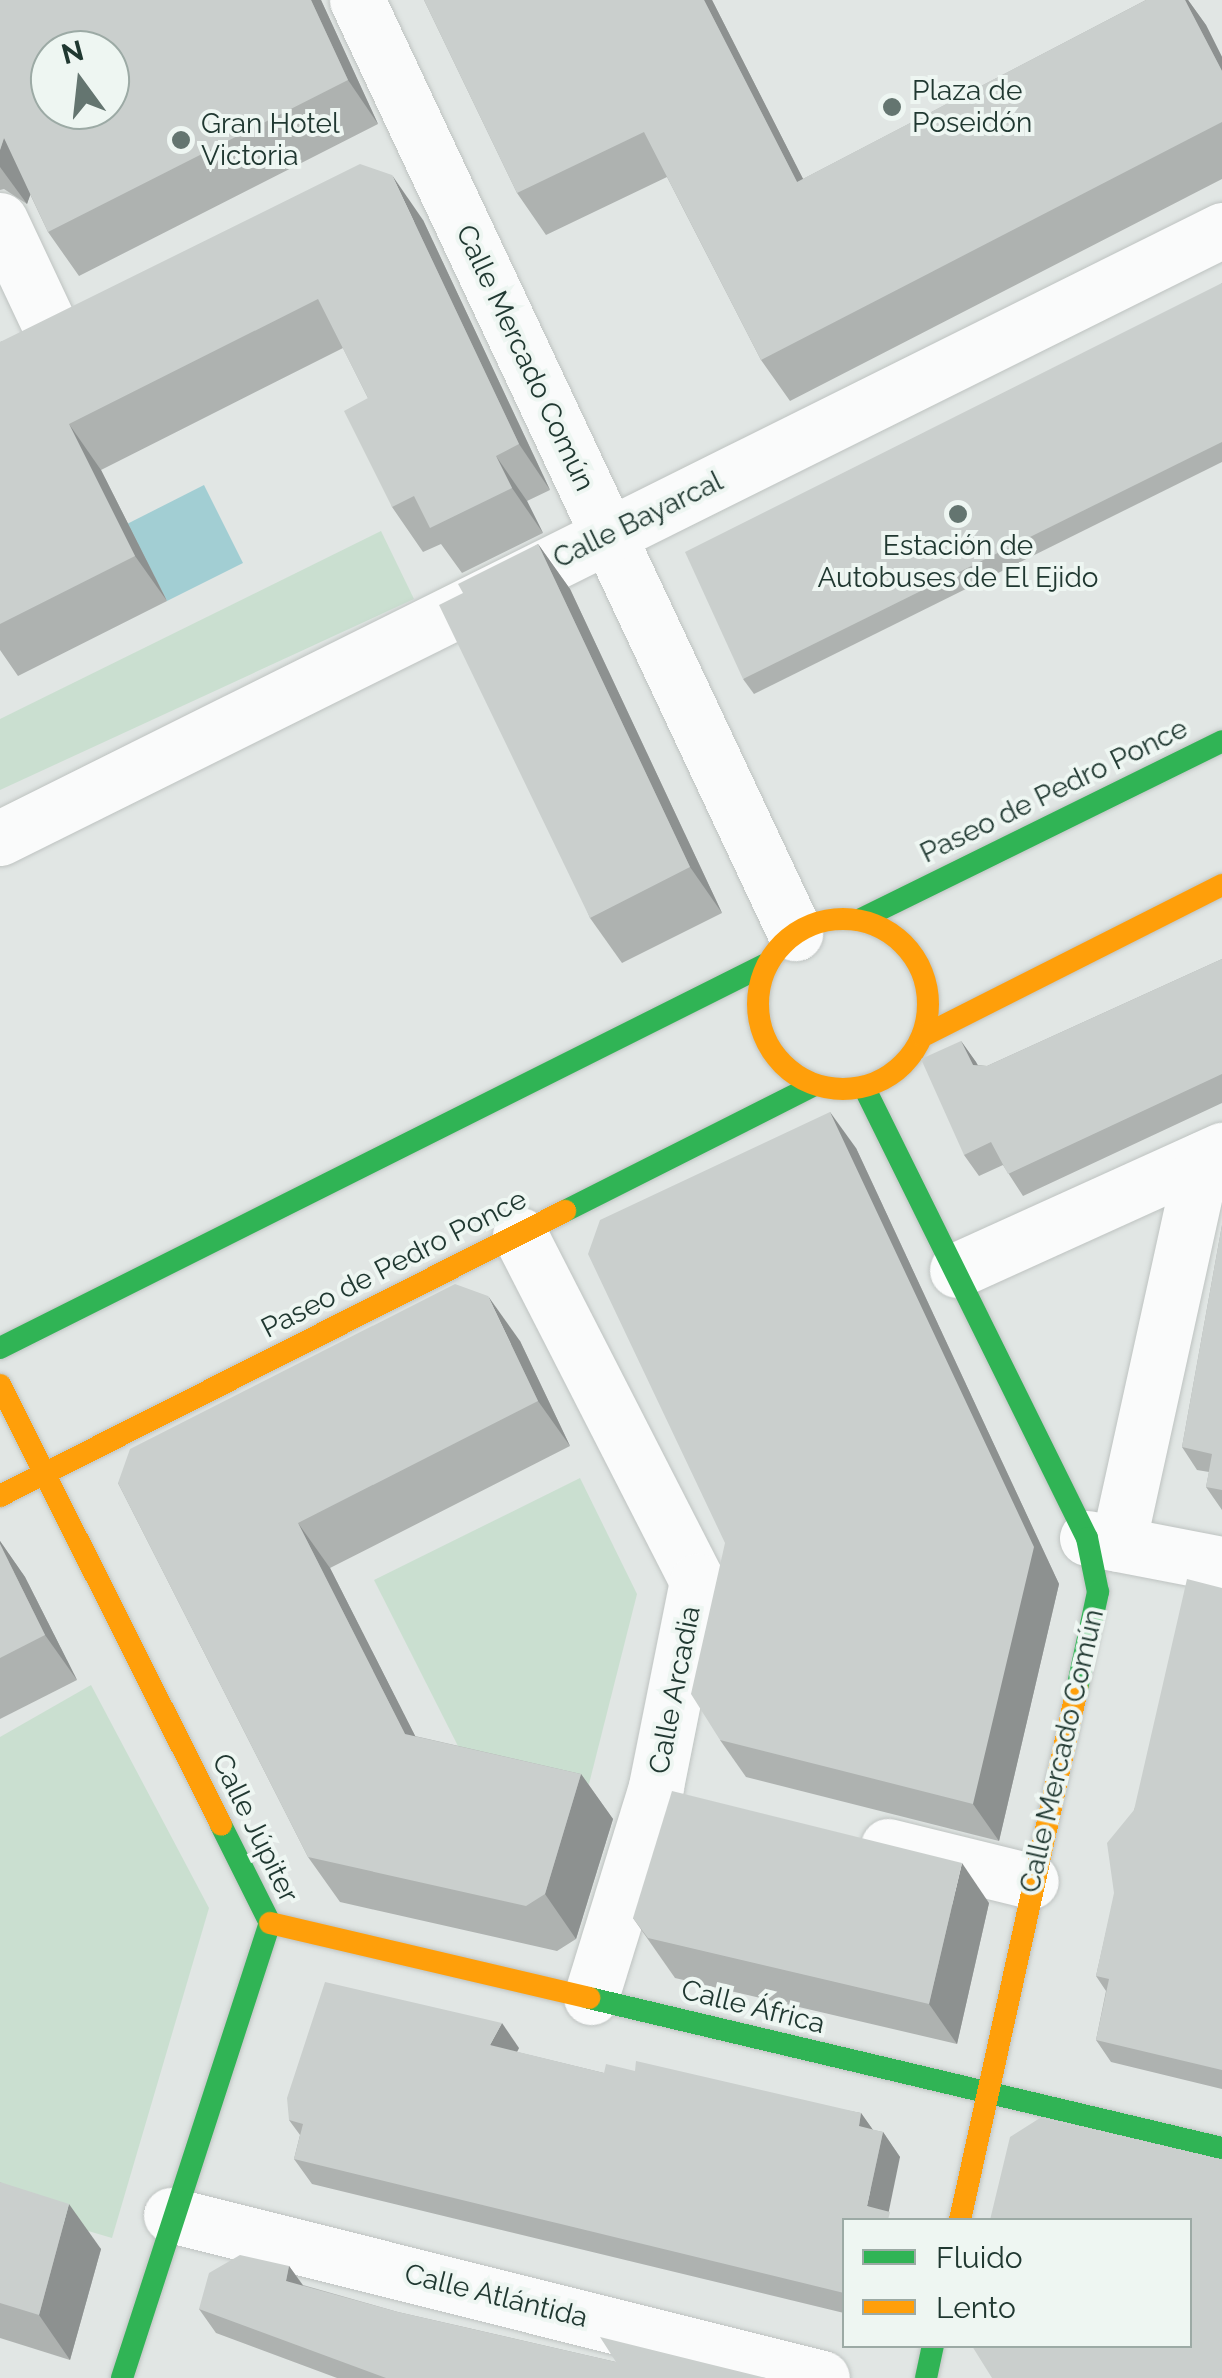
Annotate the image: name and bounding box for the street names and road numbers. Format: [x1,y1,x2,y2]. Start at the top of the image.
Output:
street label: Calle Mercado Común [449,220,601,496]
street label: Calle Bayarcal [548,464,728,576]
street label: Paseo de Pedro Ponce [915,712,1193,870]
street label: Paseo de Pedro Ponce [256,1182,532,1346]
street label: Calle Arcadia [642,1603,708,1777]
street label: Calle Mercado Común [1013,1606,1111,1896]
street label: Calle Júpiter [204,1748,306,1908]
street label: Calle África [677,1973,829,2041]
street label: Calle Atlántida [401,2257,591,2335]

